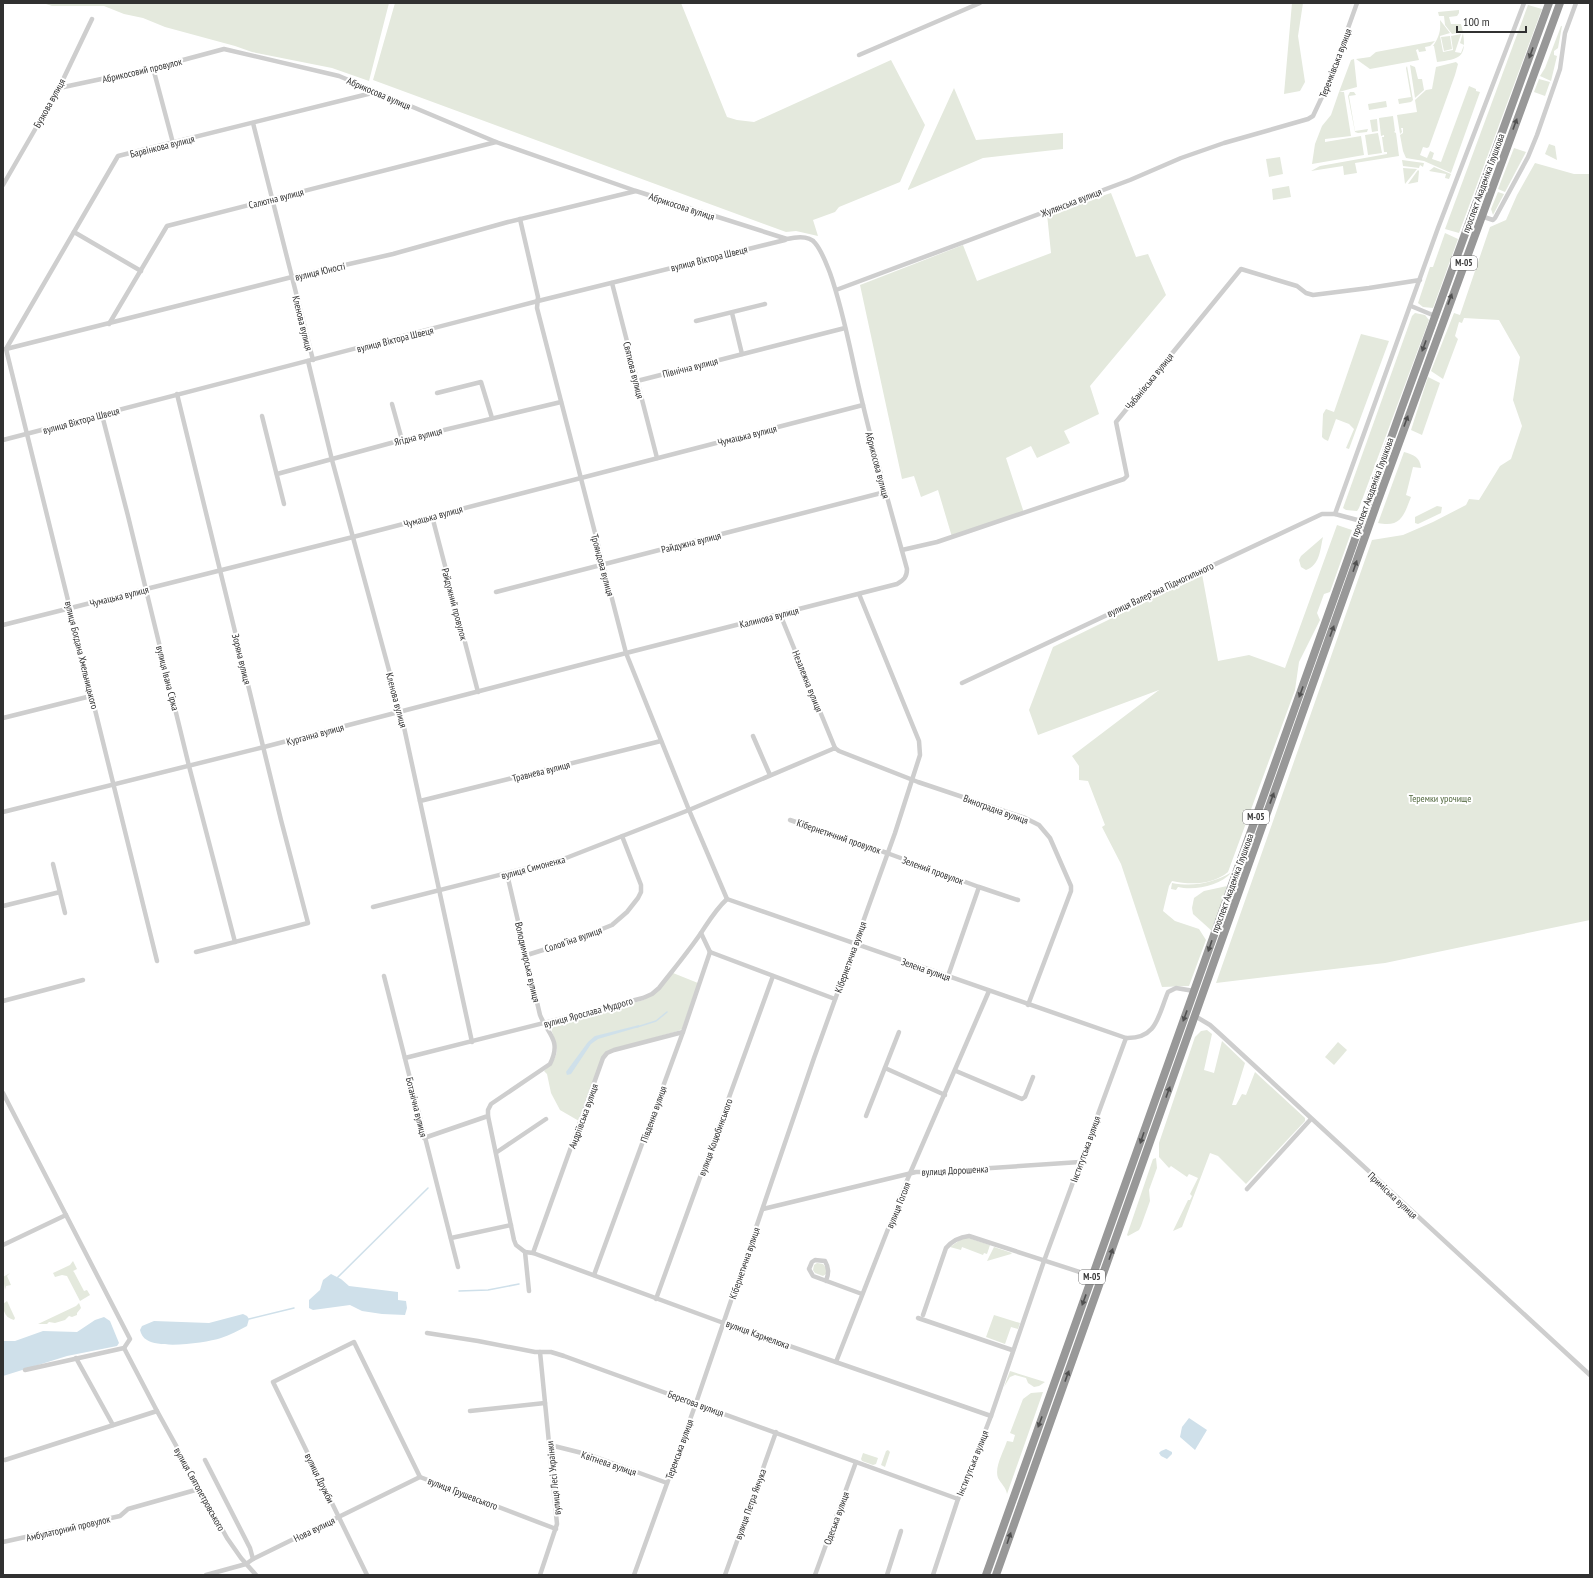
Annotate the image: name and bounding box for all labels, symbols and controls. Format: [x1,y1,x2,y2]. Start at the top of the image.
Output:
scale bar [1457,8,1526,34]
text: 100 m [1463,14,1490,29]
street label: Теремківська вулиця [1316,27,1355,100]
one-way arrow [1528,47,1534,59]
street label: Абрикосовий провулок [101,55,183,86]
street label: Абрикосова вулиця [345,74,413,113]
street label: Бузкова вулиця [31,76,68,130]
one-way arrow [1512,118,1518,130]
street label: Барвінкова вулиця [129,132,196,161]
street label: проспект Академіка Глушкова [1459,132,1507,235]
street label: Салютна вулиця [247,185,305,212]
street label: Жулянська вулиця [1038,185,1104,220]
street label: Абрикосова вулиця [647,190,716,223]
street label: вулиця Віктора Швеця [669,243,749,274]
road number: М-05 [1451,256,1477,270]
street label: вулиця Юності [294,259,347,284]
one-way arrow [1448,293,1454,305]
street label: Кленова вулиця [289,294,316,352]
street label: вулиця Віктора Швеця [355,324,435,355]
street label: Святкова вулиця [620,340,647,400]
one-way arrow [1421,340,1427,352]
street label: Чабанівська вулиця [1122,350,1176,412]
street label: Північна вулиця [661,354,719,381]
street label: вулиця Віктора Швеця [41,404,121,437]
one-way arrow [1404,415,1410,427]
street label: Чумацька вулиця [716,422,778,449]
street label: Ягідна вулиця [393,424,444,449]
street label: Абрикосова вулиця [862,431,893,500]
street label: проспект Академіка Глушкова [1348,436,1396,539]
street label: Чумацька вулиця [402,502,464,531]
street label: Райдужна вулиця [660,529,722,556]
street label: Трояндова вулиця [588,533,617,598]
street label: вулиця Валерʼяна Підмогильного [1105,559,1216,620]
one-way arrow [1352,559,1358,571]
street label: Райдужний провулок [439,567,470,642]
street label: Чумацька вулиця [88,583,150,610]
street label: вулиця Богдана Хмельницького [62,600,101,711]
street label: Калинова вулиця [738,604,800,631]
one-way arrow [1329,624,1335,636]
street label: Зоряна вулиця [229,632,254,686]
street label: вулиця Івана Сірка [153,644,182,712]
street label: Незалежна вулиця [789,648,826,714]
street label: Кленова вулиця [383,671,410,729]
one-way arrow [1297,686,1303,698]
street label: Курганна вулиця [285,721,346,748]
street label: Травнева вулиця [511,758,571,785]
street label: Виноградна вулиця [961,792,1030,827]
one-way arrow [1270,792,1276,804]
park label: Теремки урочище [1409,792,1471,805]
road number: М-05 [1243,810,1269,824]
street label: Кібернетичний провулок [795,816,883,857]
street label: проспект Академіка Глушкова [1208,832,1256,935]
street label: вулиця Симоненка [500,853,567,882]
street label: Зелений провулок [900,853,966,888]
street label: Кібернетична вулиця [832,920,869,995]
street label: Володимирська вулиця [512,921,543,1004]
street label: Соловʼїна вулиця [543,924,604,955]
one-way arrow [1207,941,1213,953]
street label: Зелена вулиця [899,955,952,984]
street label: вулиця Ярослава Мудрого [542,994,634,1031]
one-way arrow [1182,1010,1188,1022]
street label: Ботанічна вулиця [403,1076,430,1138]
street label: Андріївська вулиця [566,1082,601,1150]
street label: Південна вулиця [637,1084,670,1144]
one-way arrow [1166,1085,1172,1097]
street label: вулиця Коцюбинського [695,1097,735,1178]
street label: Інститутська вулиця [1067,1114,1104,1184]
one-way arrow [1138,1132,1144,1144]
street label: вулиця Дорошенка [921,1162,989,1179]
street label: Приміська вулиця [1365,1169,1420,1222]
street label: вулиця Гоголя [883,1180,914,1230]
street label: Кібернетична вулиця [726,1226,763,1301]
one-way arrow [1108,1247,1114,1259]
road number: М-05 [1079,1270,1105,1284]
one-way arrow [1081,1294,1087,1306]
street label: вулиця Кармелюка [724,1317,791,1352]
one-way arrow [1064,1370,1070,1382]
street label: Берегова вулиця [666,1387,726,1420]
street label: Теремська вулиця [663,1417,696,1481]
one-way arrow [1037,1417,1043,1429]
street label: Інститутська вулиця [953,1428,992,1498]
street label: вулиця Лесі Українки [543,1440,564,1516]
street label: вулиця Святопетровського [171,1445,228,1533]
street label: Квітнева вулиця [580,1448,638,1479]
street label: вулиця Дружби [302,1451,337,1505]
street label: вулиця Петра Янчука [732,1467,769,1541]
street label: вулиця Грушевського [426,1474,500,1513]
street label: Одеська вулиця [821,1490,852,1546]
street label: Амбулаторний провулок [25,1512,111,1544]
street label: Нова вулиця [291,1514,337,1545]
one-way arrow [1007,1532,1013,1544]

